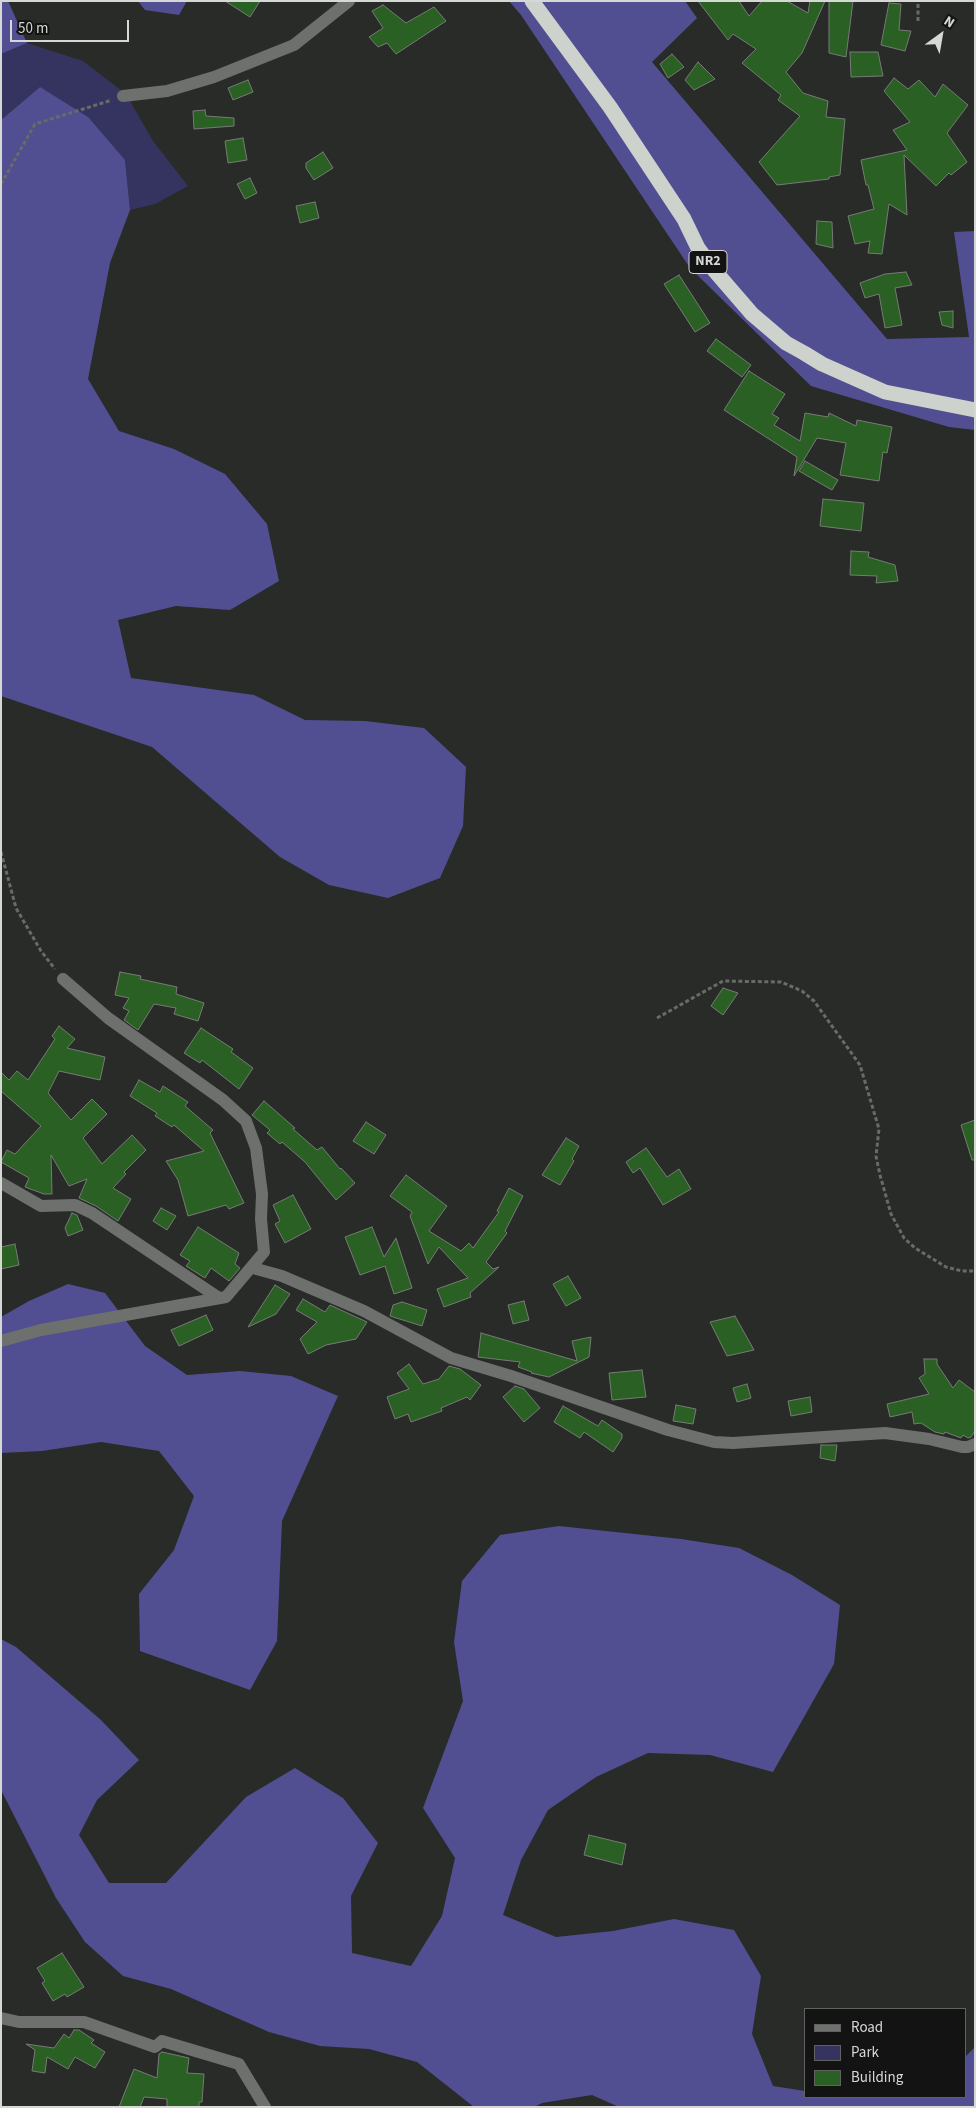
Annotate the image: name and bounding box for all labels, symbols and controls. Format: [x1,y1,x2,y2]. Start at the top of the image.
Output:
scale bar [12,10,131,42]
north arrow [916,10,966,60]
text: N [940,11,958,33]
text: 50 m [18,18,48,39]
road number: NR2 [689,250,727,274]
legend [804,2008,966,2098]
text: Road [851,2017,883,2038]
text: Park [851,2042,879,2063]
text: Building [851,2067,903,2088]

